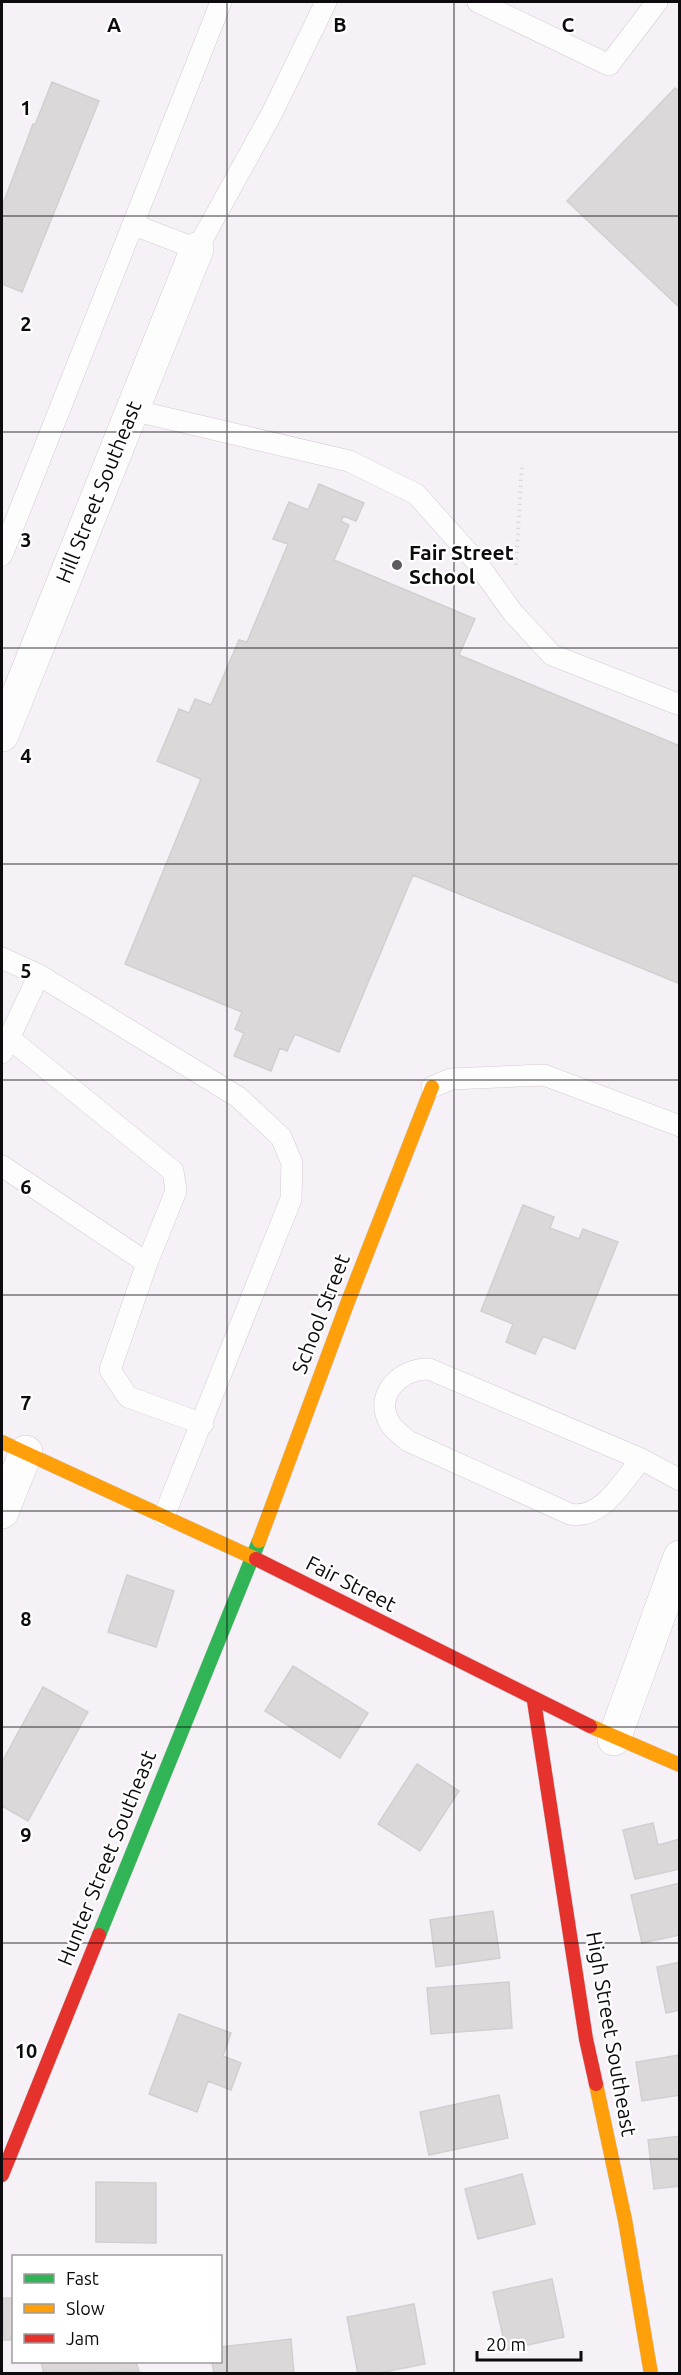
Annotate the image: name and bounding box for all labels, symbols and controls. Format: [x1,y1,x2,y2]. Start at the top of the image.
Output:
text: A [107,13,121,36]
text: B [333,13,347,36]
text: C [562,13,575,36]
text: 1 [20,96,32,119]
text: 2 [20,312,32,335]
street label: Hill Street Southeast [51,397,146,586]
text: 3 [20,528,32,551]
place label: Fair Street School [409,540,514,588]
marker: Fair Street School [390,558,404,572]
text: 4 [20,744,32,767]
text: 5 [20,959,32,982]
text: 6 [20,1175,32,1198]
street label: School Street [286,1250,354,1377]
text: 7 [20,1391,32,1414]
street label: Fair Street [303,1550,400,1616]
text: 8 [20,1607,32,1630]
street label: Hunter Street Southeast [52,1747,160,1969]
text: 9 [20,1823,32,1846]
street label: High Street Southeast [582,1930,642,2138]
text: 10 [15,2039,37,2062]
legend [12,2255,222,2363]
text: Fast [66,2268,99,2288]
text: Slow [66,2298,105,2318]
scale bar [477,2324,580,2362]
text: Jam [66,2328,100,2348]
text: 20 m [486,2334,526,2354]

